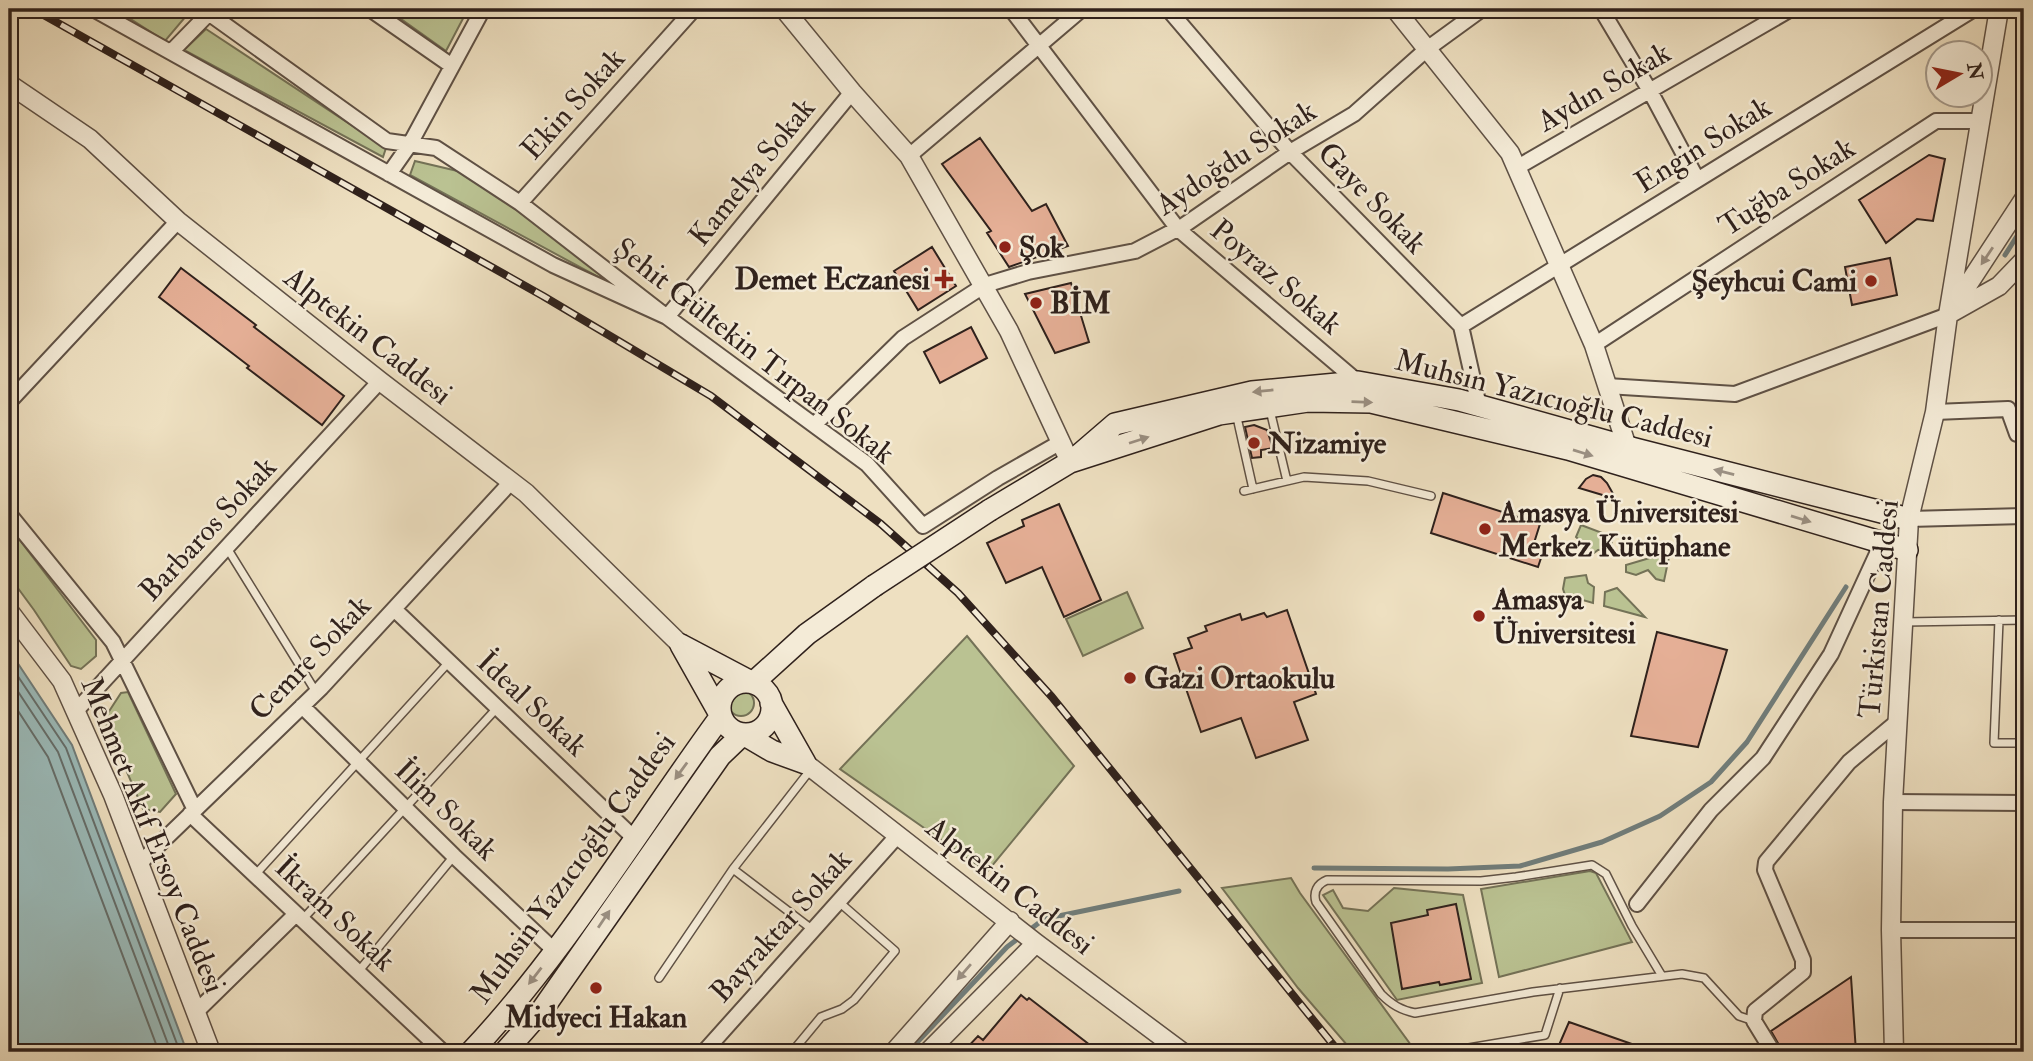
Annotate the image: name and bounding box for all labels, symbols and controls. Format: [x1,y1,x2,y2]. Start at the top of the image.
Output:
street label: Aydın Sokak [1530,34,1677,140]
north arrow [1924,38,1994,108]
street label: Ekin Sokak [513,41,633,167]
text: N [1961,60,1988,83]
street label: Engin Sokak [1628,89,1778,201]
street label: Kamelya Sokak [681,90,823,254]
street label: Aydoğdu Sokak [1148,92,1323,224]
street label: Tuğba Sokak [1712,129,1862,245]
street label: Gaye Sokak [1310,134,1434,262]
street label: Poyraz Sokak [1203,211,1349,343]
place label: Şok [1019,229,1065,266]
street label: Şehit Gültekin Tırpan Sokak [606,230,902,472]
marker: Şok [997,239,1013,255]
one-way arrow [1981,247,1994,266]
street label: Alptekin Caddesi [276,258,459,413]
place label: Demet Eczanesi [734,261,930,298]
place label: Şeyhcui Cami [1692,263,1857,300]
marker: Demet Eczanesi [936,271,952,287]
marker: Şeyhcui Cami [1863,273,1879,289]
place label: BİM [1050,285,1111,322]
marker: BİM [1028,295,1044,311]
street label: Muhsin Yazıcıoğlu Caddesi [1391,342,1717,456]
one-way arrow [1252,386,1274,397]
one-way arrow [1351,396,1373,408]
place label: Nizamiye [1267,425,1387,462]
one-way arrow [1129,435,1150,445]
marker: Nizamiye [1246,435,1262,451]
street label: Barbaros Sokak [132,449,284,609]
one-way arrow [1573,449,1594,459]
one-way arrow [1713,466,1735,477]
place label: Amasya Üniversitesi Merkez Kütüphane [1497,494,1738,565]
street label: Türkistan Caddesi [1851,498,1907,720]
one-way arrow [1791,514,1812,524]
marker: Amasya Üniversitesi Merkez Kütüphane [1477,521,1493,537]
place label: Amasya Üniversitesi [1491,581,1636,652]
street label: Cemre Sokak [241,588,379,728]
marker: Amasya Üniversitesi [1471,608,1487,624]
street label: İdeal Sokak [469,644,595,764]
place label: Gazi Ortaokulu [1144,660,1336,697]
marker: Gazi Ortaokulu [1122,670,1138,686]
street label: Mehmet Akif Ersoy Caddesi [73,672,233,998]
street label: Muhsin Yazıcıoğlu Caddesi [462,725,684,1011]
street label: İlim Sokak [387,752,505,868]
one-way arrow [674,762,688,780]
street label: Alptekin Caddesi [918,808,1101,963]
street label: Bayraktar Sokak [702,842,860,1010]
street label: İkram Sokak [267,849,403,979]
one-way arrow [597,910,611,928]
one-way arrow [957,963,973,980]
one-way arrow [527,967,542,985]
marker: Midyeci Hakan [588,980,604,996]
place label: Midyeci Hakan [504,999,688,1036]

